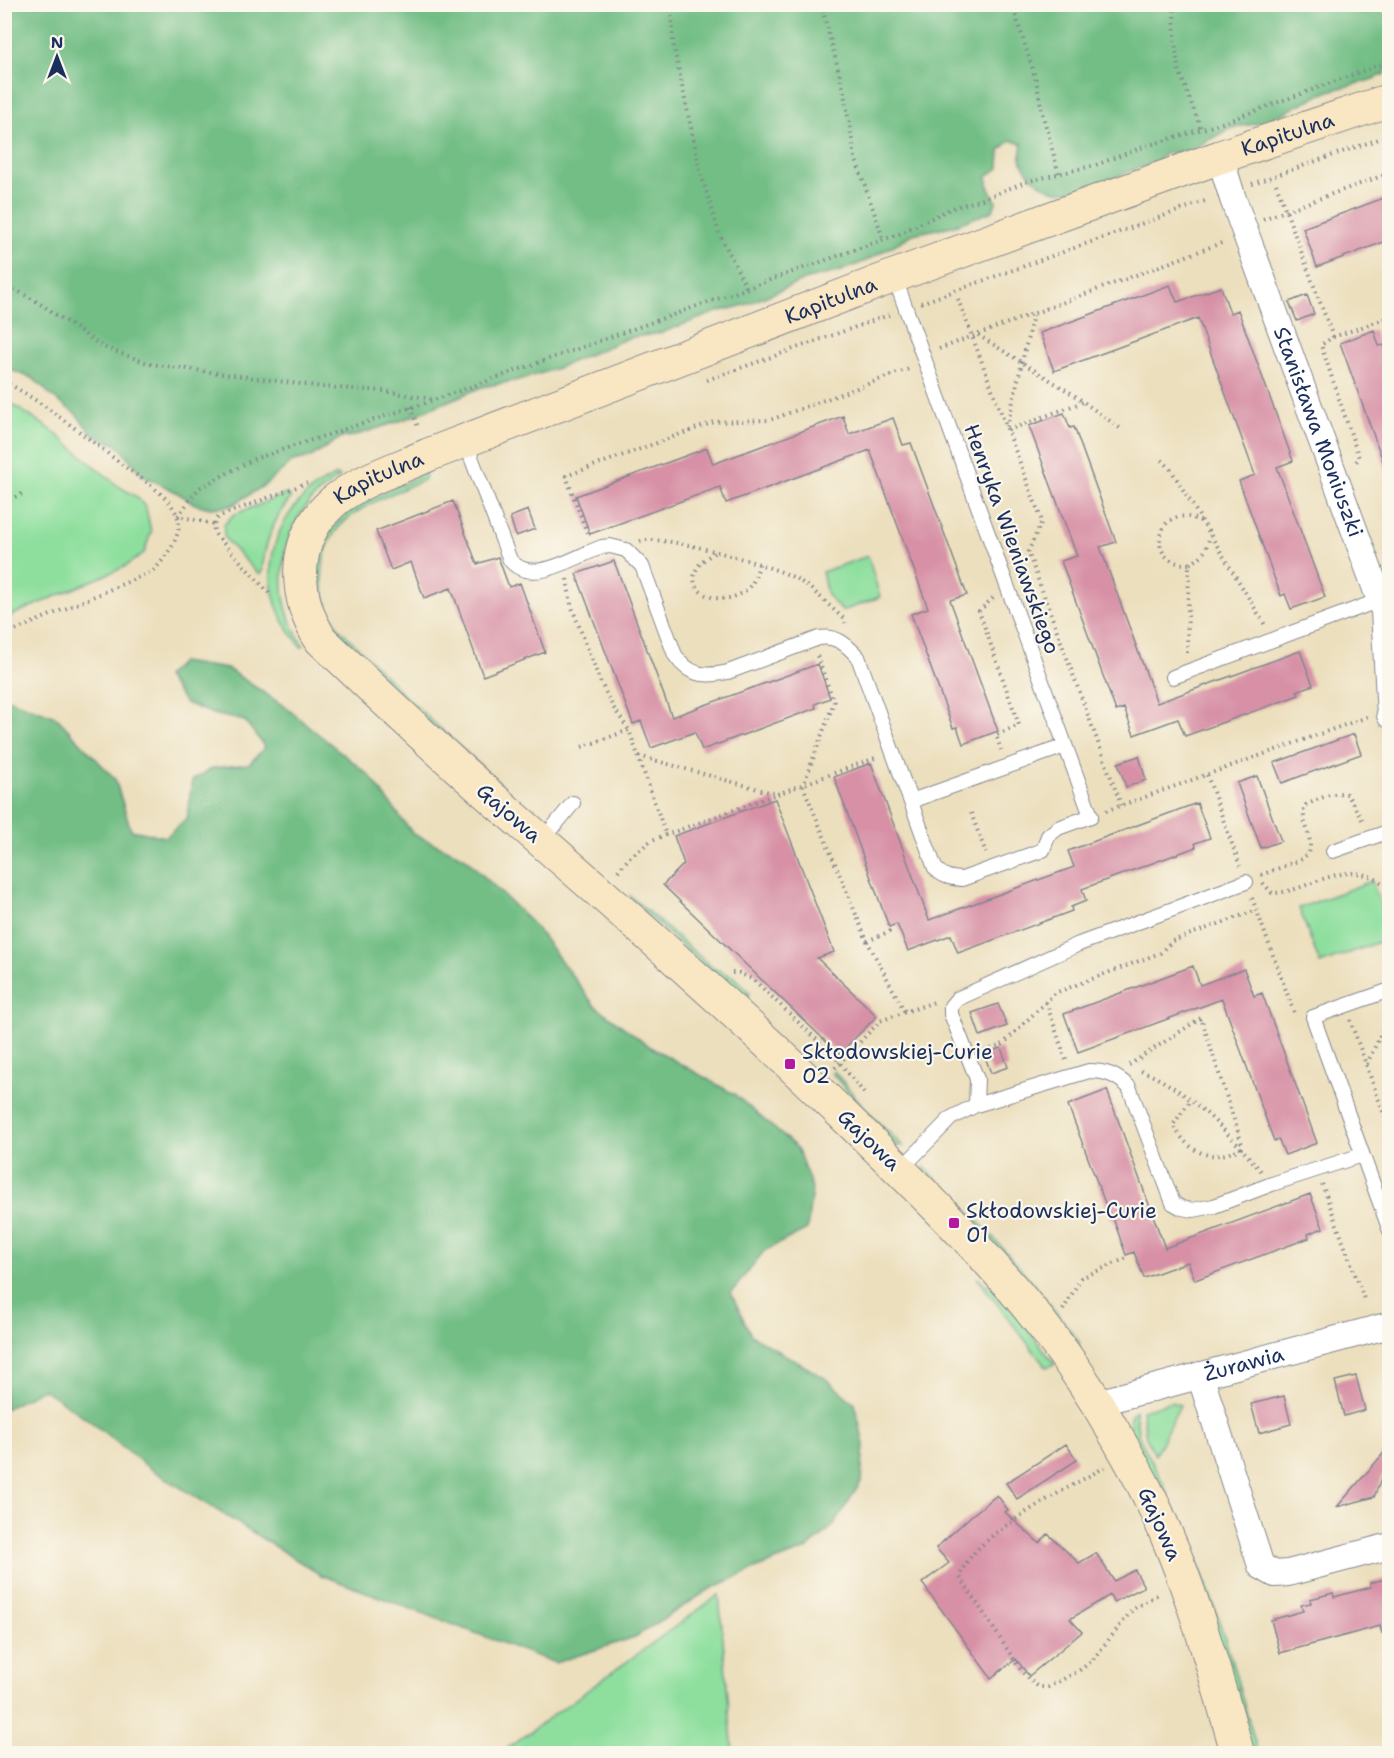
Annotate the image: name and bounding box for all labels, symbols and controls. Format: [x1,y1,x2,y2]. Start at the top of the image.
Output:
north arrow [27,27,87,87]
text: N [51,32,63,53]
street label: Kapitulna [1237,106,1338,163]
street label: Kapitulna [781,270,881,331]
street label: Stanisława Moniuszki [1267,323,1370,541]
street label: Henryka Wieniawskiego [957,420,1067,658]
street label: Kapitulna [328,445,428,511]
street label: Gajowa [471,777,547,849]
place label: Skłodowskiej-Curie 02 [802,1038,993,1090]
marker: Skłodowskiej-Curie 02 [783,1057,797,1071]
street label: Gajowa [831,1103,907,1177]
place label: Skłodowskiej-Curie 01 [966,1197,1157,1249]
marker: Skłodowskiej-Curie 01 [947,1216,961,1230]
street label: Żurawia [1201,1340,1287,1388]
street label: Gajowa [1131,1483,1189,1565]

